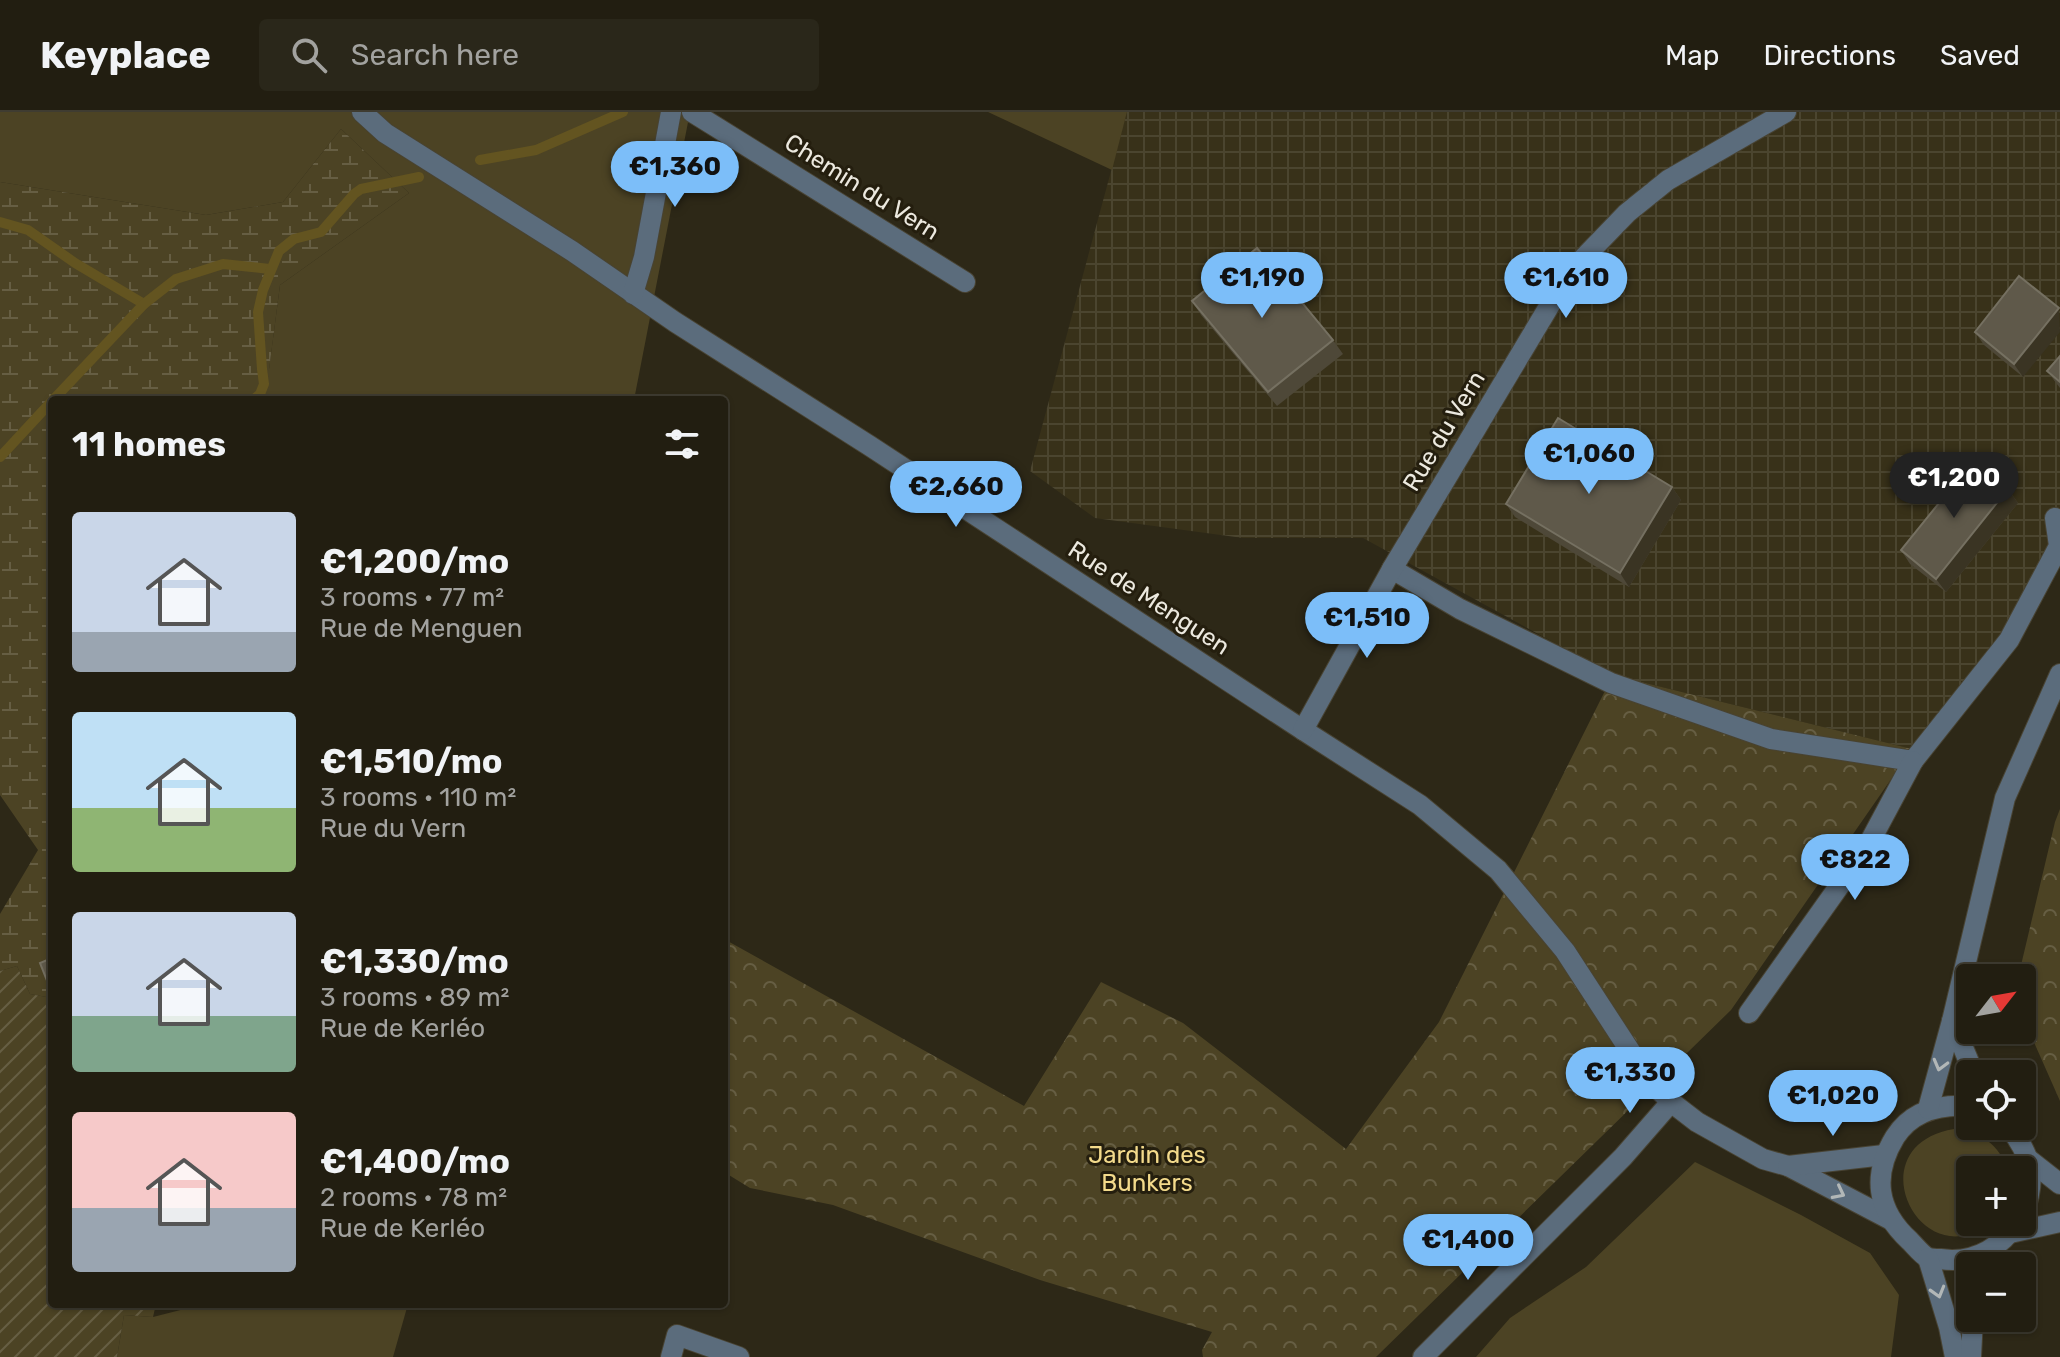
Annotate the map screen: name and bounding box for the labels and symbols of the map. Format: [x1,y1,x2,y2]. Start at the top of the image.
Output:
street label: Chemin du Vern [779,128,945,246]
pin: €1,360 [610,141,740,209]
pin: €1,190 [1197,252,1327,320]
pin: €1,610 [1501,252,1631,320]
street label: Rue du Vern [1397,366,1491,496]
pin: €1,060 [1524,428,1654,496]
pin: €1,200 [1889,452,2019,520]
pin: €2,660 [891,461,1021,529]
street label: Rue de Menguen [1063,535,1235,661]
pin: €1,510 [1302,592,1432,660]
pin: €822 [1808,834,1902,902]
north arrow [1956,964,2036,1044]
pin: €1,330 [1565,1047,1695,1115]
one-way arrow [1933,1057,1949,1071]
pin: €1,020 [1768,1070,1898,1138]
park label: Jardin des Bunkers [1088,1141,1206,1197]
one-way arrow [1831,1184,1846,1199]
pin: €1,400 [1403,1214,1533,1282]
one-way arrow [1929,1285,1945,1299]

